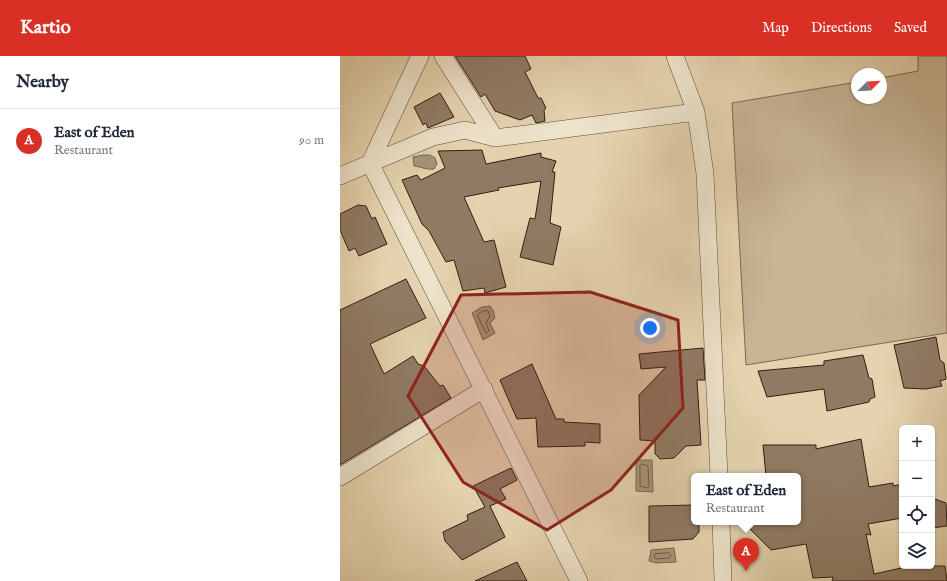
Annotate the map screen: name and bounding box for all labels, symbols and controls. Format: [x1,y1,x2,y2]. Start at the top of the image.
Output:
text: Kartio [20,16,71,40]
text: Map [762,19,789,37]
text: Directions [811,19,872,37]
text: Saved [894,19,927,37]
north arrow [851,68,887,104]
text: Nearby [16,72,69,93]
text: East of Eden [54,123,135,142]
text: A [25,132,33,149]
text: 90 m [299,132,324,149]
text: Restaurant [54,142,113,159]
your location [640,318,660,338]
map controls [899,425,935,569]
button: + [899,425,935,461]
button: − [899,461,935,497]
popup [691,473,801,525]
text: East of Eden [706,481,786,500]
button: locate [899,497,935,533]
text: Restaurant [706,500,765,517]
button: layers [899,533,935,569]
pin: A [733,538,759,571]

